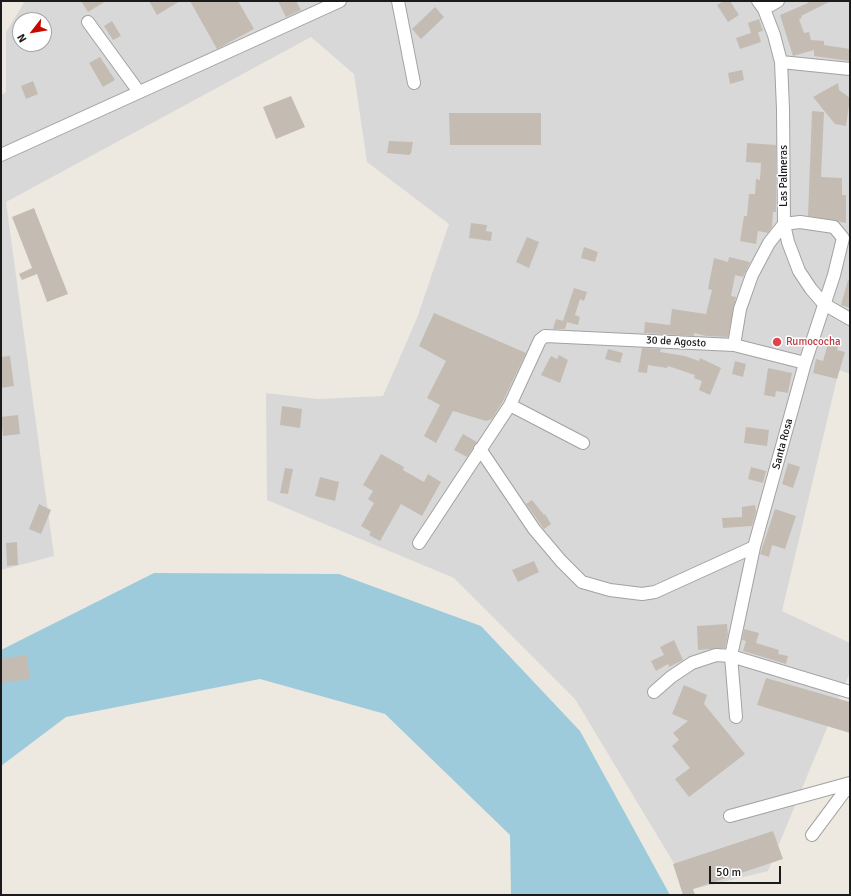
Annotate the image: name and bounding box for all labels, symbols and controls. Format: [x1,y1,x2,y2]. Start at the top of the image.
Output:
north arrow [12,12,52,52]
text: N [15,31,30,45]
street label: Las Palmeras [777,145,791,207]
street label: 30 de Agosto [645,334,707,350]
place label: Rumococha [786,335,840,349]
marker: Rumococha [771,336,783,348]
street label: Santa Rosa [770,417,796,471]
scale bar [711,858,783,884]
text: 50 m [716,865,741,880]

